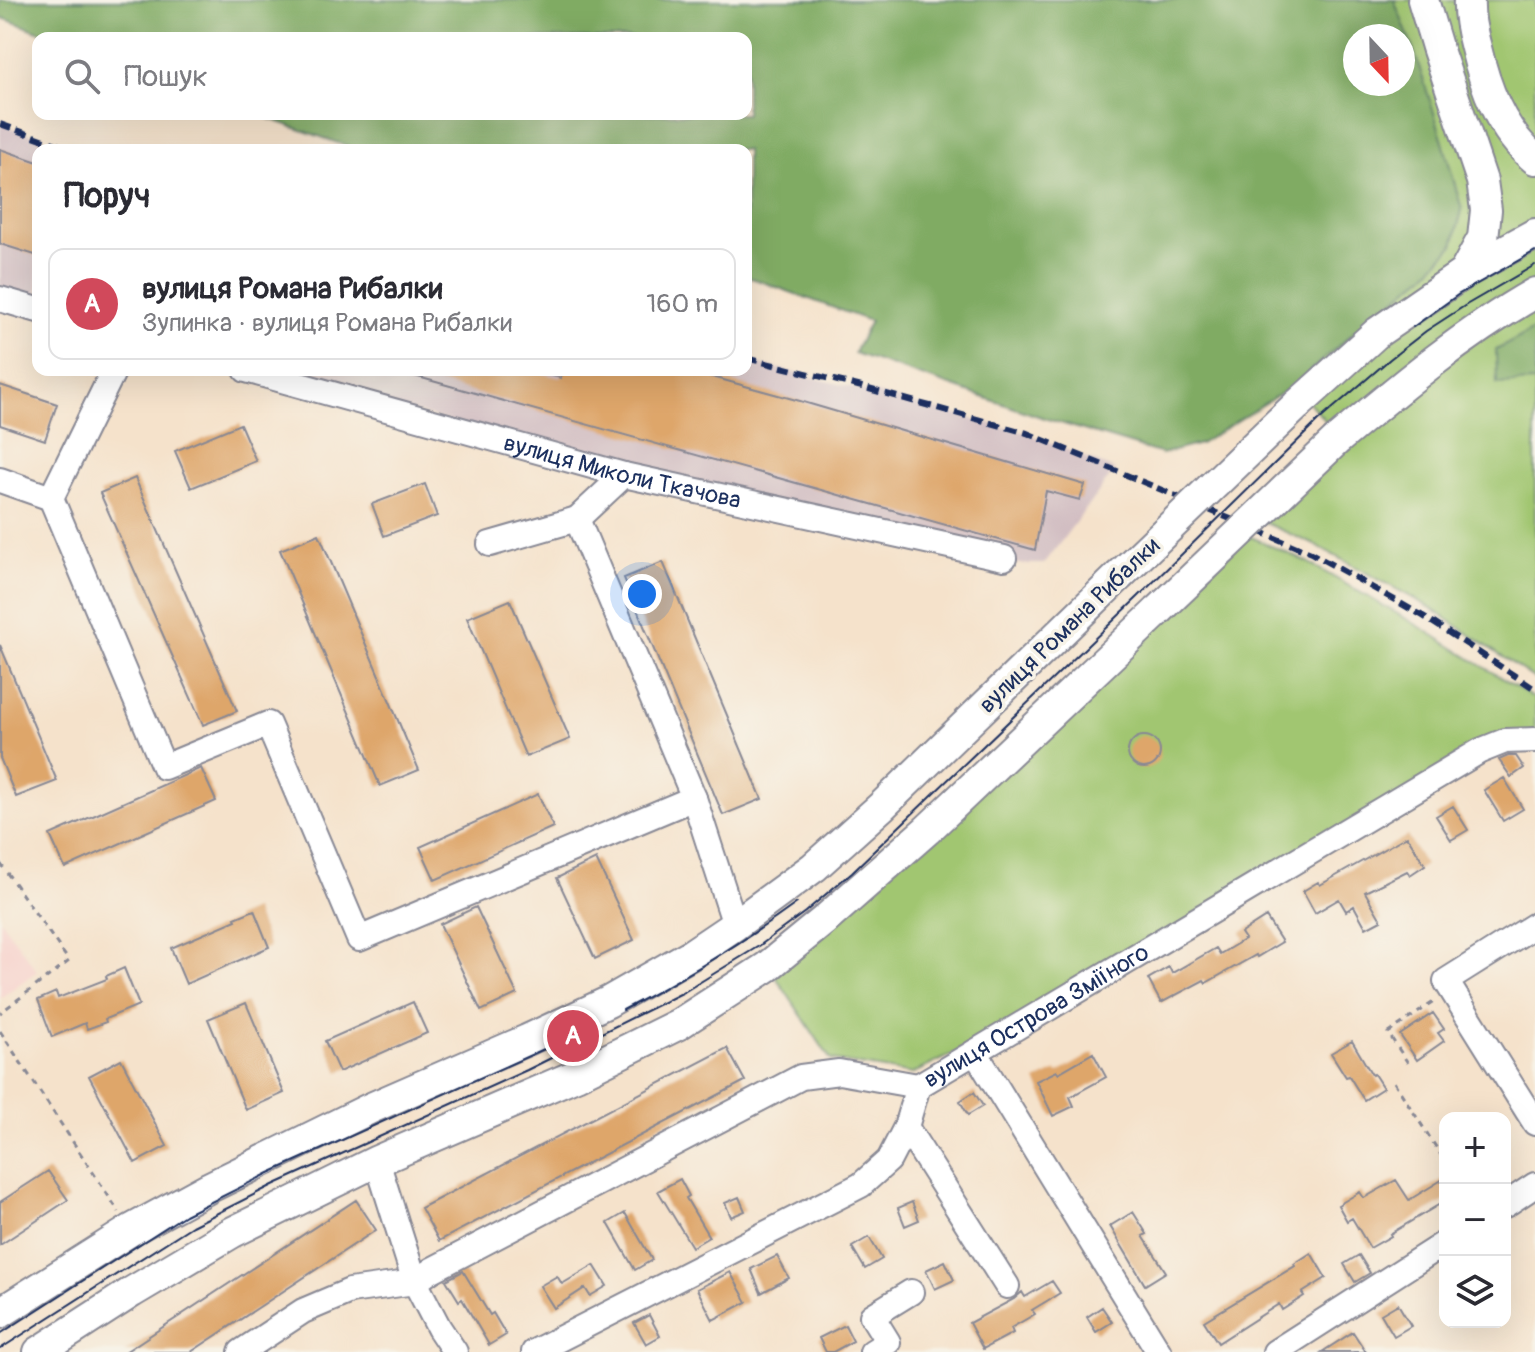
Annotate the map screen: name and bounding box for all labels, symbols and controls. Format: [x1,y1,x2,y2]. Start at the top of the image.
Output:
north arrow [1343,24,1415,96]
search box [32,32,752,120]
icon: search [60,54,104,98]
text: Пошук [124,58,208,95]
text: Поруч [64,175,150,218]
text: вулиця Романа Рибалки [142,270,442,307]
text: A [84,288,100,320]
text: 160 m [646,288,718,320]
text: Зупинка · вулиця Романа Рибалки [142,307,512,339]
street label: вулиця Миколи Ткачова [500,428,744,515]
street label: вулиця Романа Рибалки [973,531,1166,719]
your location [622,574,662,614]
street label: вулиця Острова Зміїного [919,938,1154,1094]
pin: A [547,1006,599,1066]
map controls [1439,1112,1511,1328]
button: + [1439,1112,1511,1184]
button: − [1439,1184,1511,1256]
button: layers [1439,1256,1511,1328]

